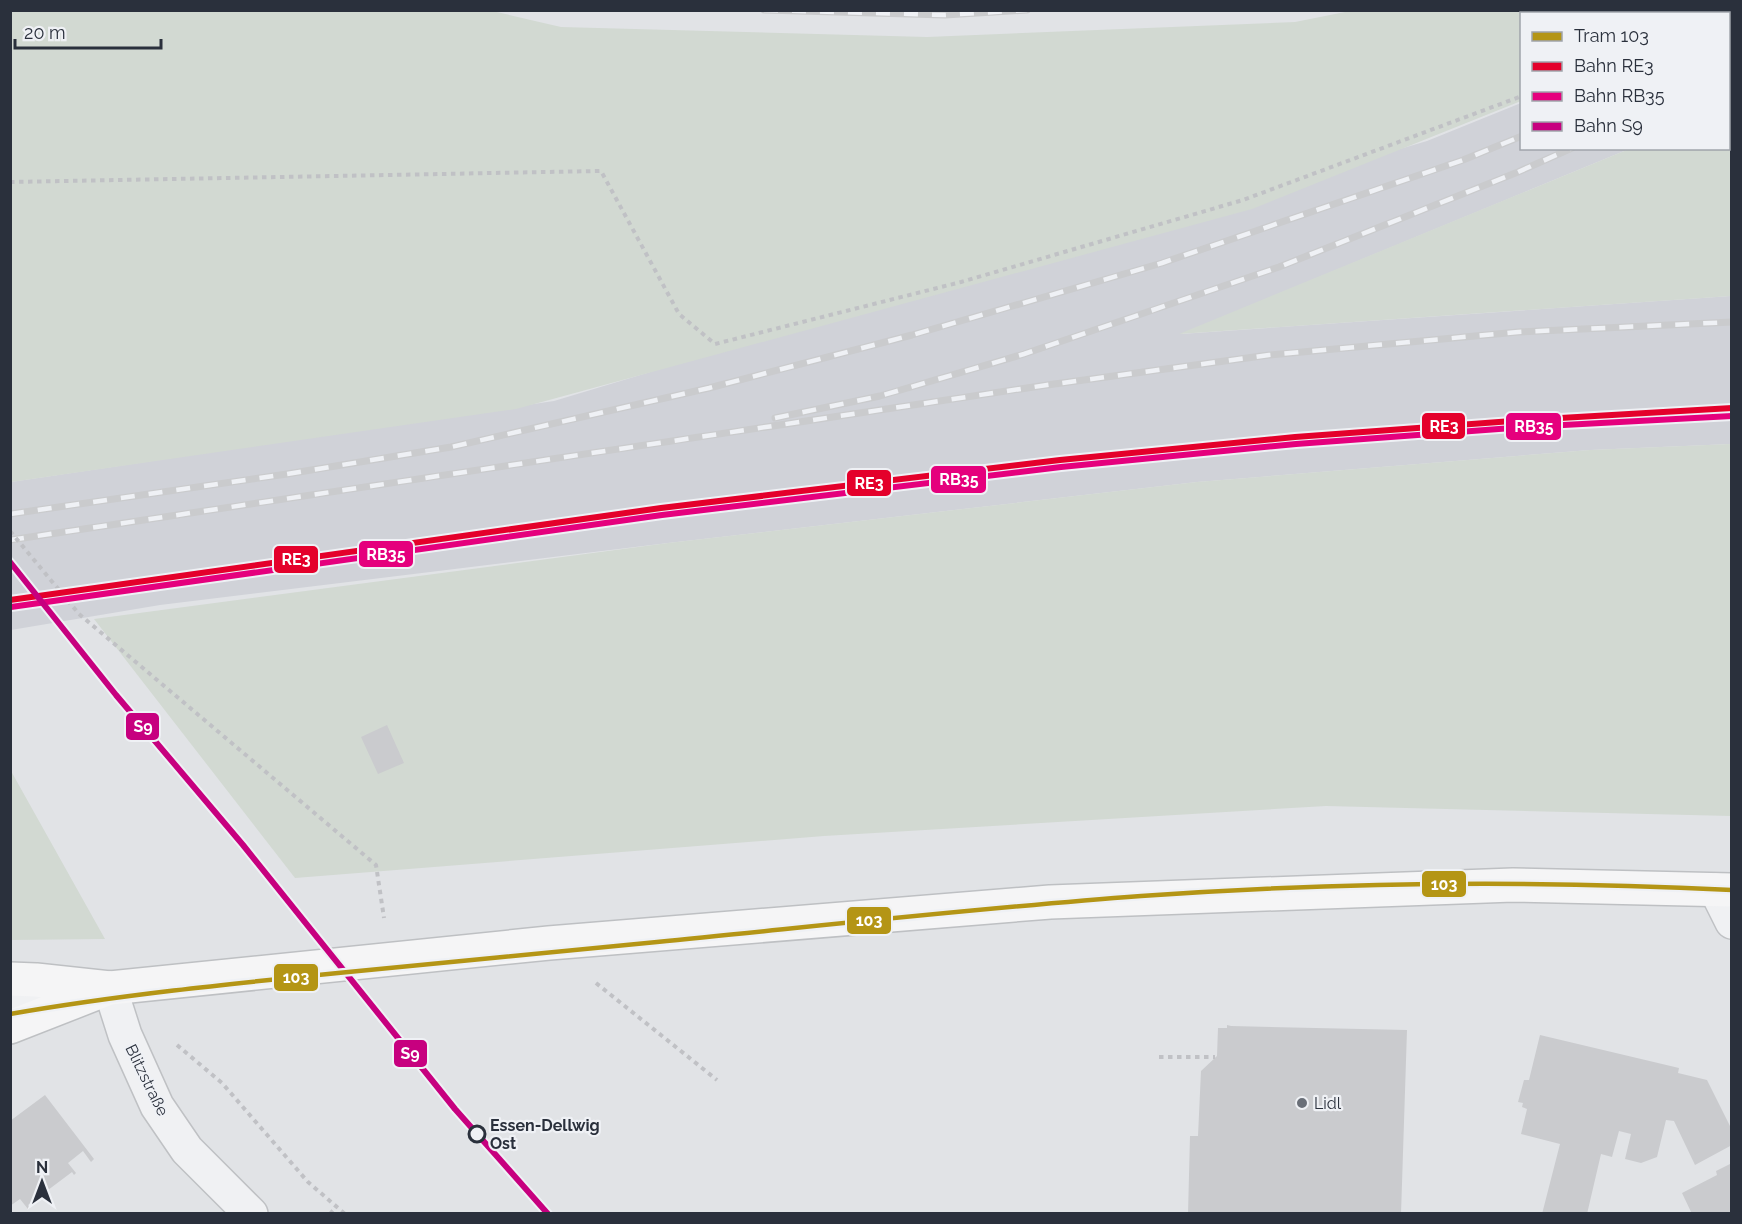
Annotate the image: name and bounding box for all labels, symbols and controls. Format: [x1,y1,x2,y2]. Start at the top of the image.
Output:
scale bar [15,12,160,50]
legend [1520,12,1730,150]
text: 20 m [24,22,66,43]
text: Tram 103 [1574,25,1649,46]
text: Bahn RE3 [1574,55,1654,76]
text: Bahn RB35 [1574,85,1665,106]
text: Bahn S9 [1574,115,1643,136]
line badge: RE3 [1421,412,1466,440]
line badge: RB35 [1505,412,1562,441]
text: RE3 [1429,417,1459,436]
text: RB35 [1514,417,1554,436]
line badge: RB35 [930,465,987,494]
line badge: RE3 [846,469,892,497]
text: RB35 [939,470,979,489]
text: RE3 [854,474,884,493]
line badge: RB35 [358,540,414,568]
line badge: RE3 [273,545,319,574]
text: RB35 [366,545,406,564]
text: RE3 [281,550,311,569]
line badge: S9 [125,712,160,741]
text: S9 [133,717,153,736]
line badge: 103 [1421,870,1467,898]
text: 103 [1431,875,1457,894]
line badge: 103 [846,906,892,935]
text: 103 [856,911,882,930]
line badge: 103 [273,963,319,992]
text: 103 [283,968,309,987]
line badge: S9 [393,1039,428,1068]
street label: Blitzstraße [122,1041,172,1119]
text: S9 [400,1044,420,1063]
place label: Lidl [1314,1094,1342,1113]
marker: Lidl [1295,1096,1309,1110]
place label: Essen-Dellwig Ost [490,1116,600,1153]
marker: Essen-Dellwig Ost [468,1125,486,1143]
north arrow [12,1152,72,1212]
text: N [36,1158,48,1177]

